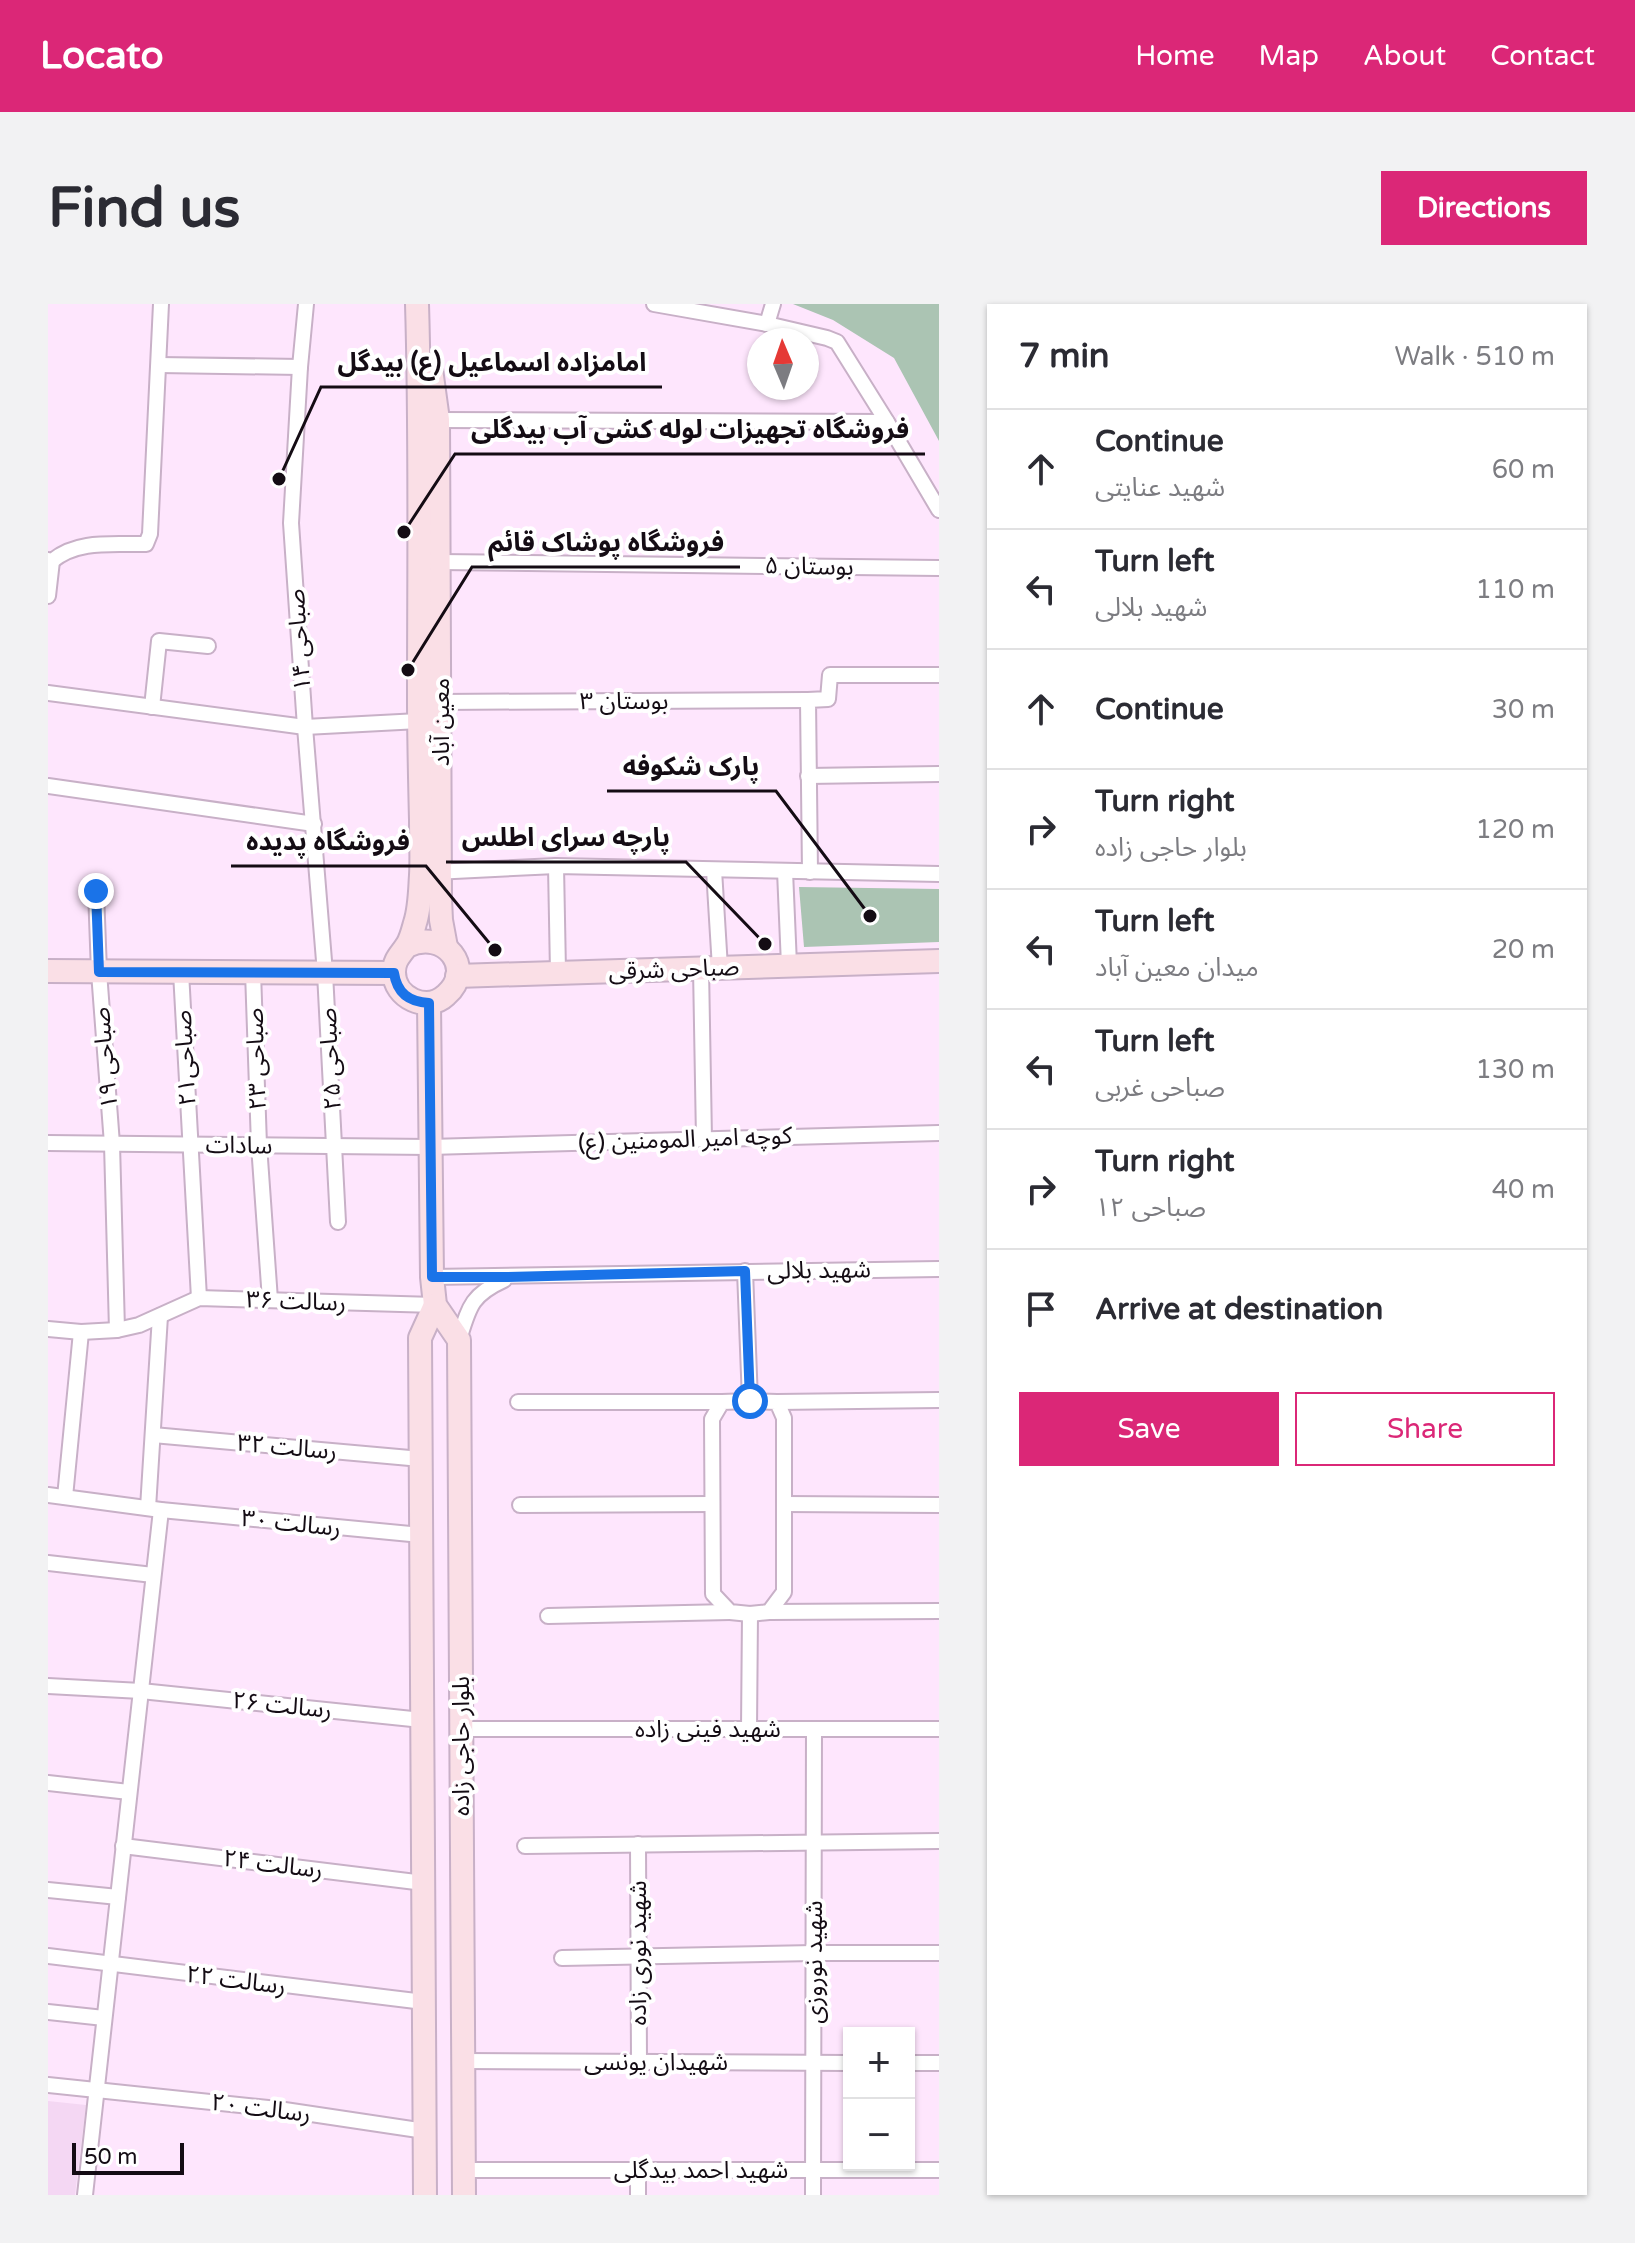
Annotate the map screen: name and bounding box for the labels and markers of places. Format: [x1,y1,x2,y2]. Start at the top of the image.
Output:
callout: امامزاده اسماعیل (ع) بیدگل [321,337,662,387]
callout: فروشگاه تجهیزات لوله کشی آب بیدگلی [455,404,925,454]
callout: فروشگاه پوشاک قائم [472,517,740,567]
callout: پارک شکوفه [607,741,776,791]
callout: پارچه سرای اطلس [446,812,686,862]
callout: فروشگاه پدیده [231,816,426,866]

